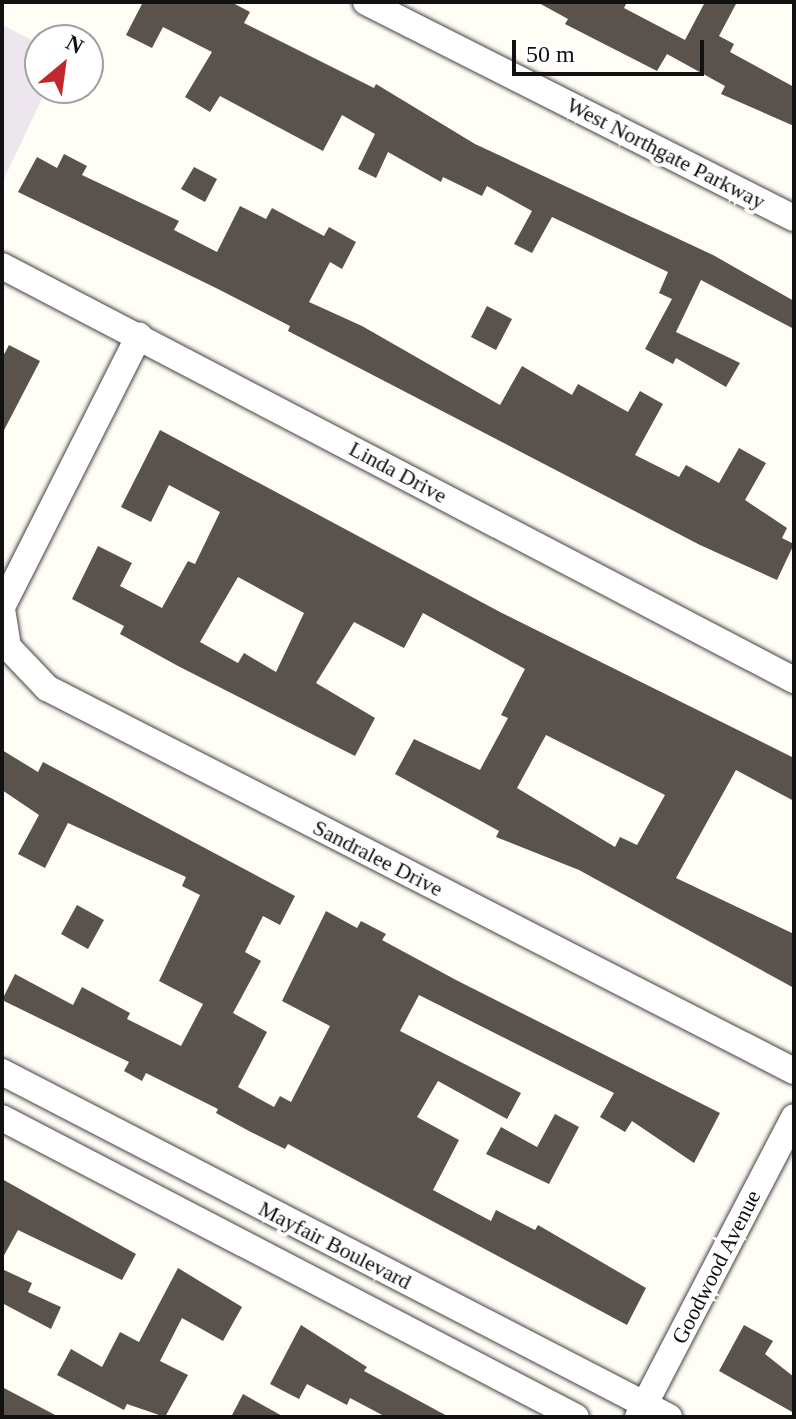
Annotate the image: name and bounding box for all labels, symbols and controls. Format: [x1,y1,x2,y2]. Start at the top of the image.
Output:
north arrow [24,24,104,104]
scale bar [516,24,708,74]
text: N [62,30,88,59]
text: 50 m [526,41,575,67]
street label: West Northgate Parkway [562,91,770,215]
street label: Linda Drive [345,435,451,509]
street label: Sandralee Drive [309,814,447,902]
street label: Goodwood Avenue [666,1185,766,1349]
street label: Mayfair Boulevard [254,1195,416,1295]

